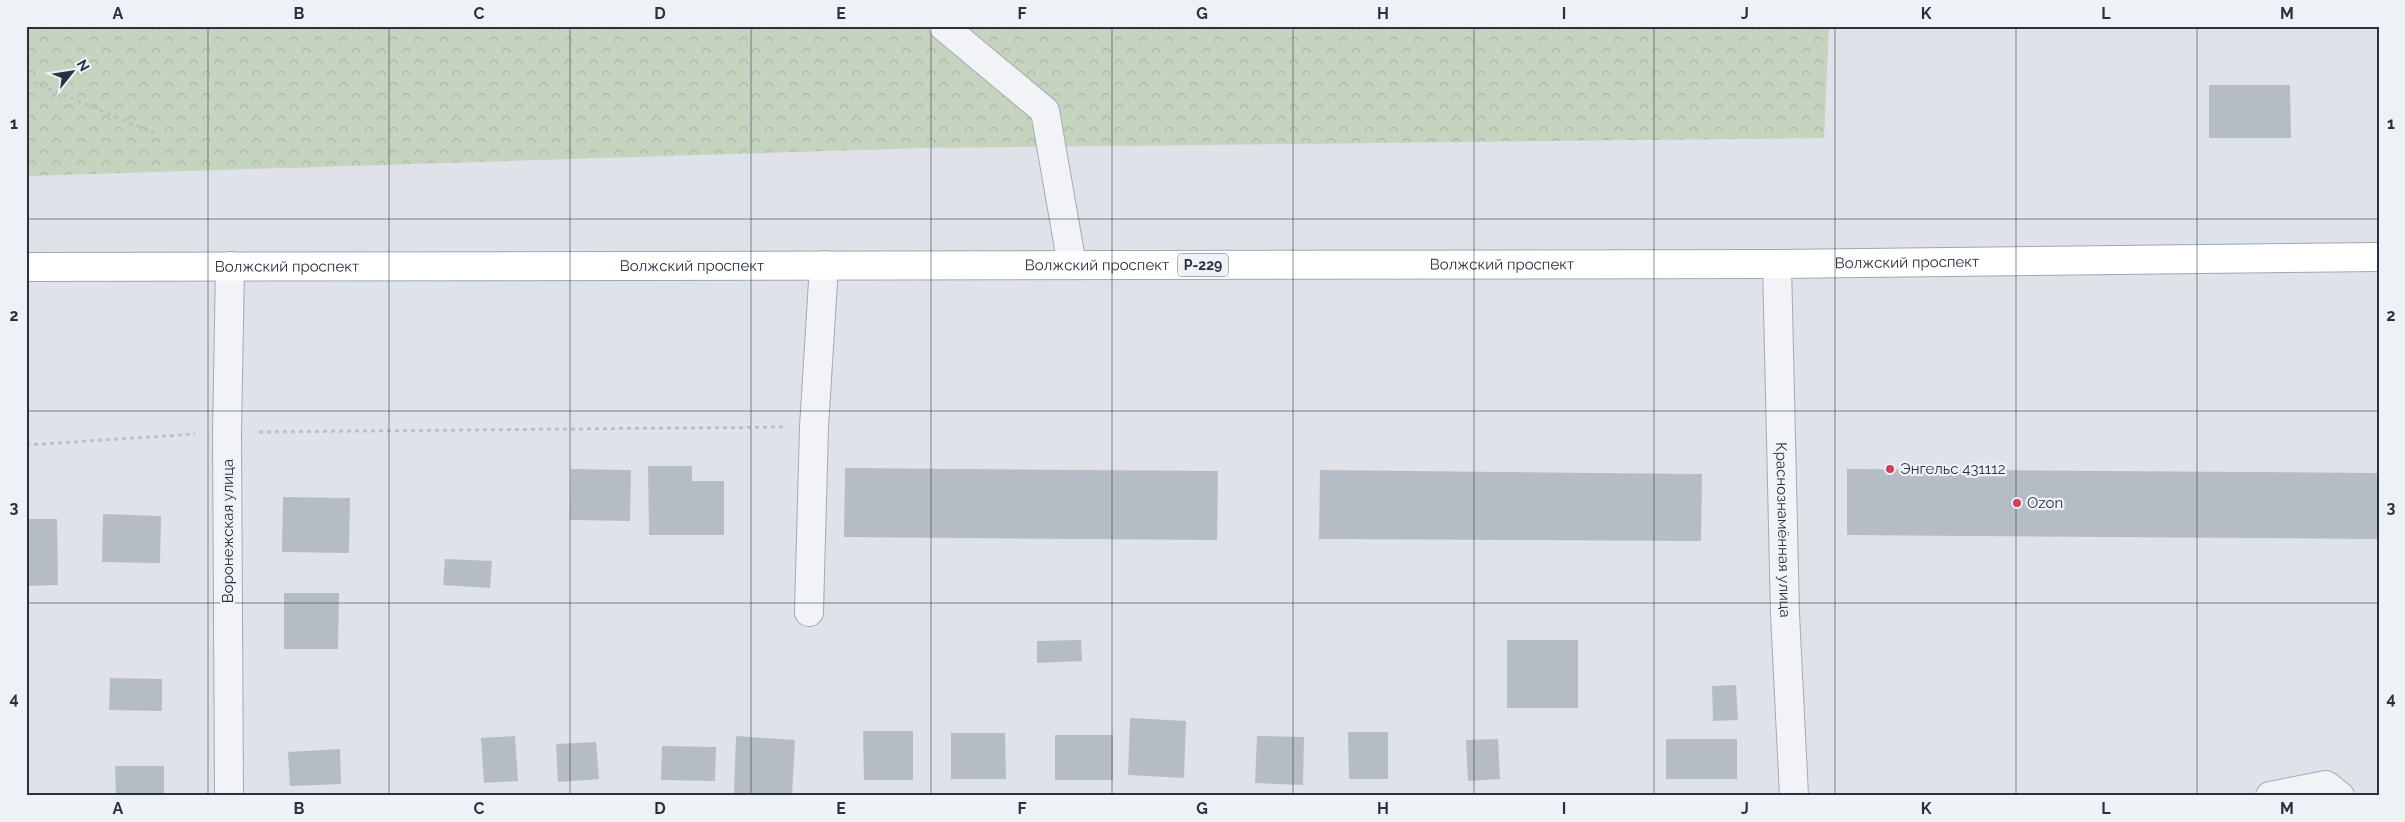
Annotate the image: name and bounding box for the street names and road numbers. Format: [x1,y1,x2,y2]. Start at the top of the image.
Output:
street label: Волжский проспект [1835,253,1979,272]
road number: Р-229 [1178,254,1228,276]
street label: Волжский проспект [1430,255,1574,274]
street label: Волжский проспект [1025,256,1169,274]
street label: Волжский проспект [215,257,359,276]
street label: Волжский проспект [620,257,764,275]
street label: Краснознамённая улица [1772,442,1794,618]
street label: Воронежская улица [219,459,237,603]

